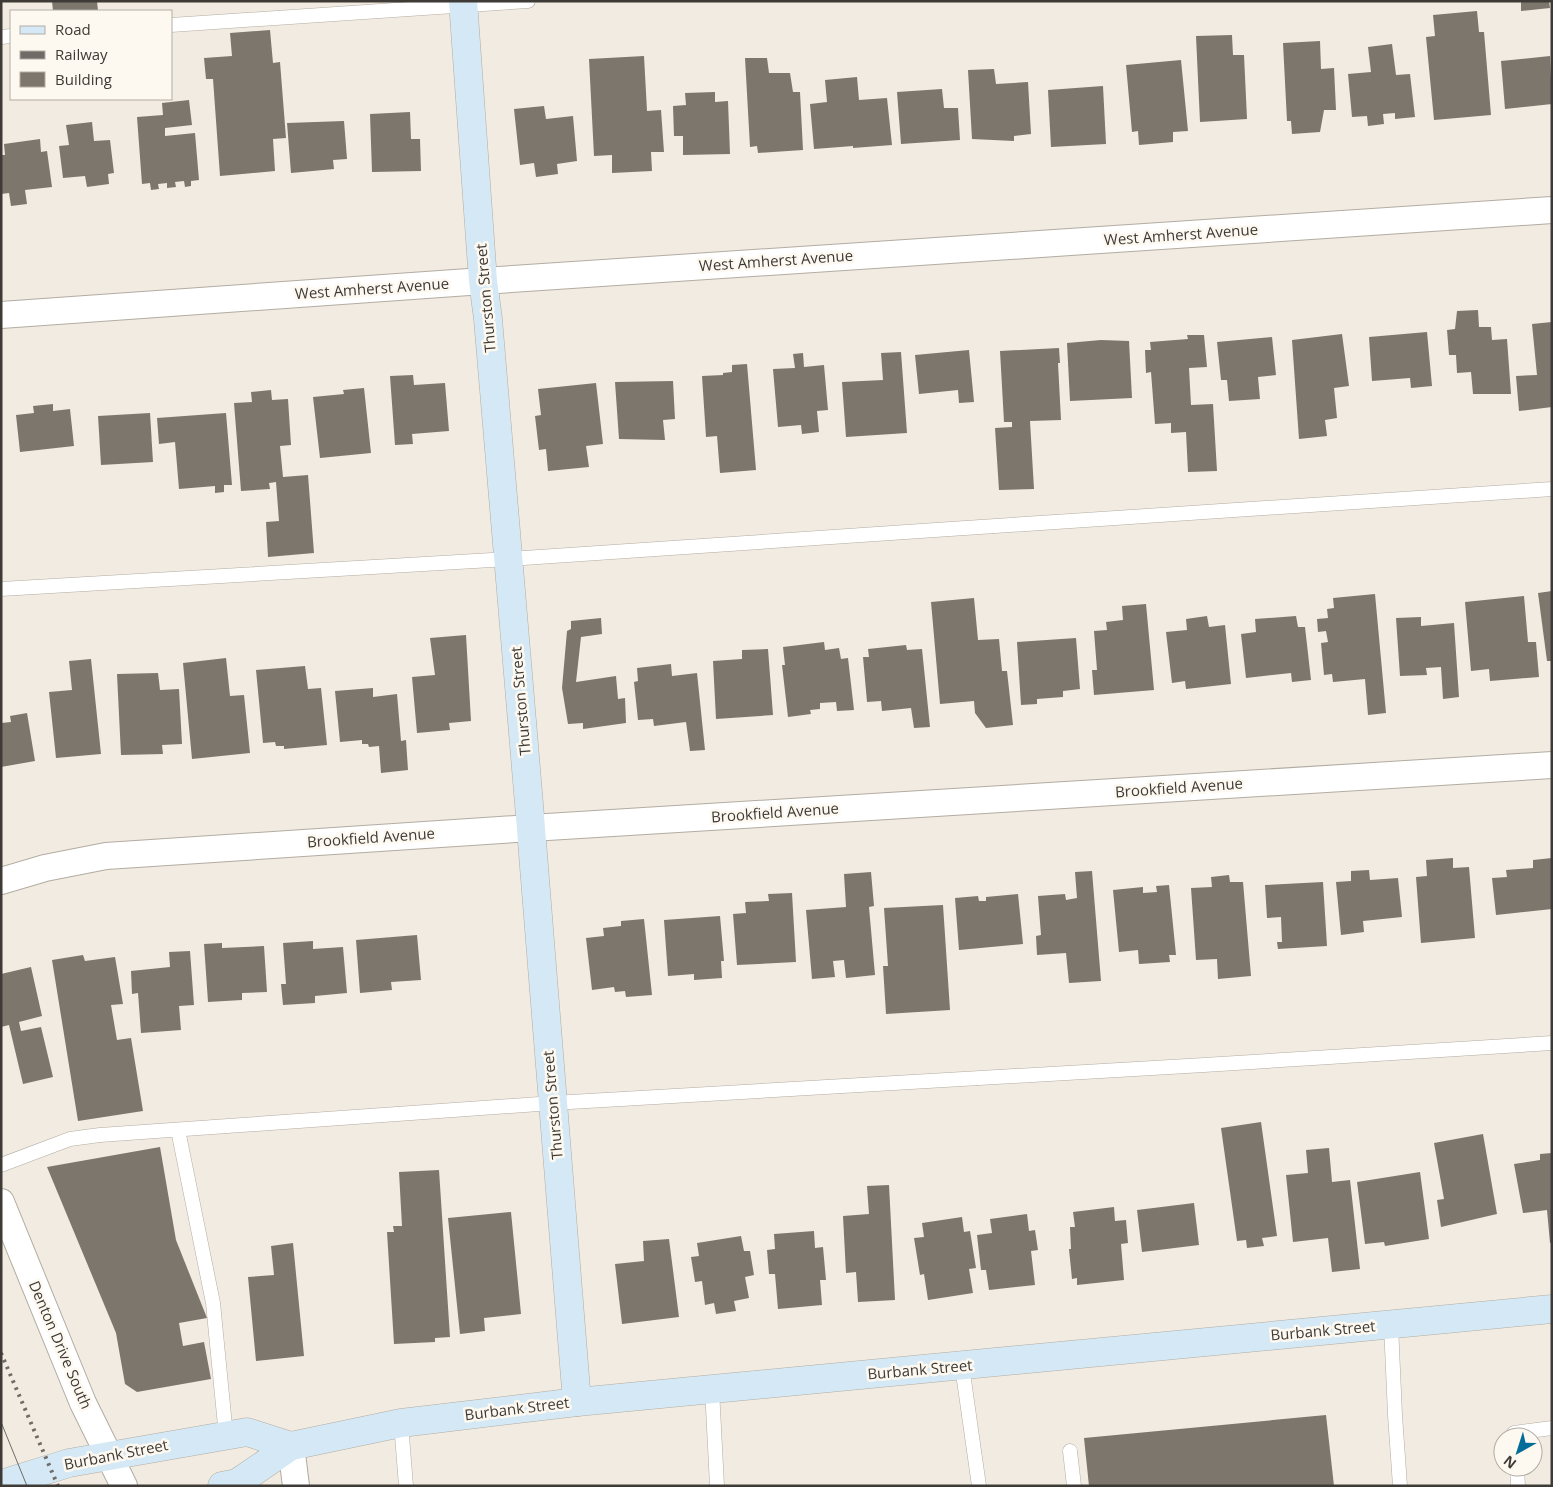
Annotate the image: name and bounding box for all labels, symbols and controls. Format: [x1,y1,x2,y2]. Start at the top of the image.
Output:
legend [10,10,172,100]
text: Road [55,19,91,39]
text: Railway [55,44,108,64]
text: Building [55,69,112,89]
street label: West Amherst Avenue [1103,219,1259,249]
street label: Thurston Street [470,243,500,353]
street label: West Amherst Avenue [698,245,854,275]
street label: West Amherst Avenue [294,273,450,303]
street label: Thurston Street [505,646,535,756]
street label: Brookfield Avenue [1114,773,1244,801]
street label: Brookfield Avenue [710,798,840,826]
street label: Brookfield Avenue [306,823,436,851]
street label: Thurston Street [537,1050,567,1160]
street label: Denton Drive South [25,1277,97,1412]
street label: Burbank Street [1270,1315,1376,1345]
street label: Burbank Street [867,1354,973,1384]
street label: Burbank Street [463,1392,570,1424]
north arrow [1493,1427,1543,1477]
street label: Burbank Street [62,1434,169,1474]
text: N [1499,1452,1520,1473]

